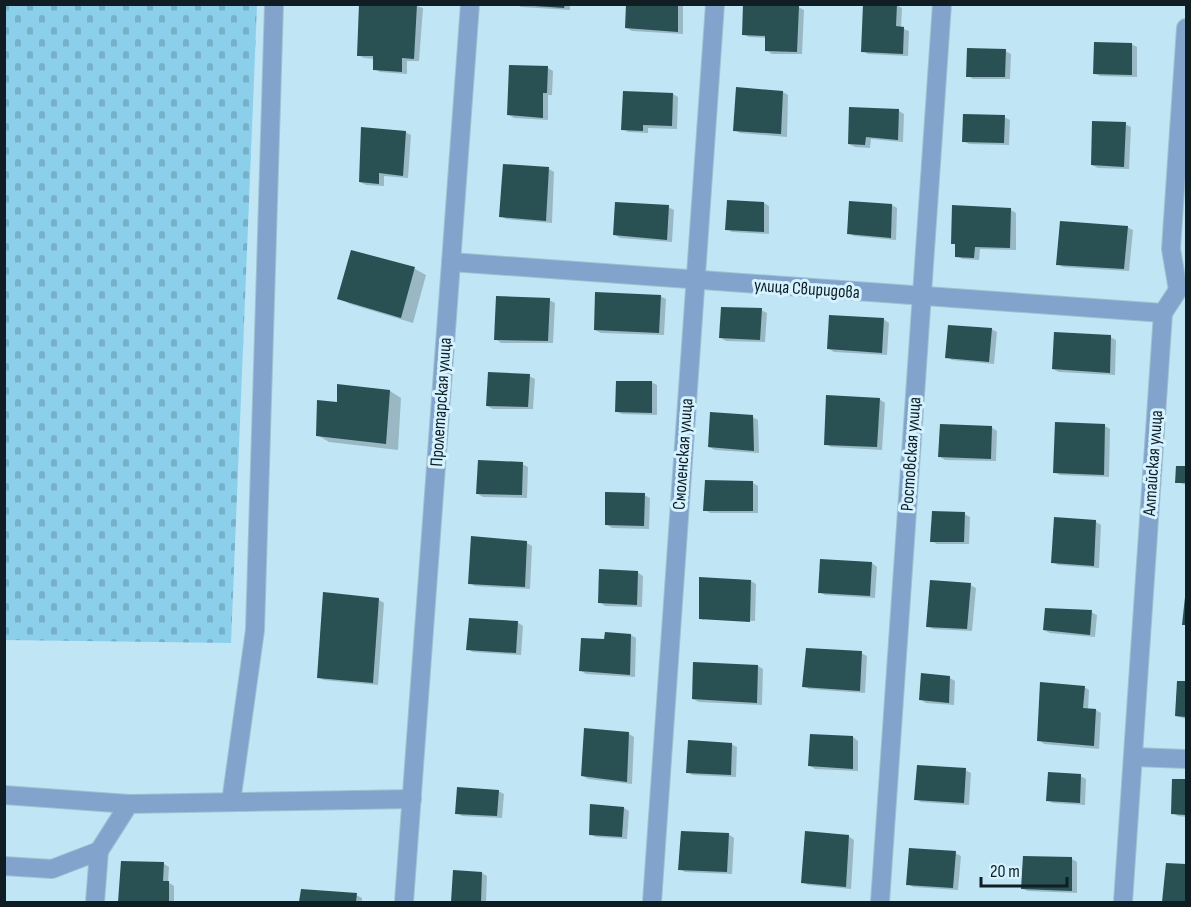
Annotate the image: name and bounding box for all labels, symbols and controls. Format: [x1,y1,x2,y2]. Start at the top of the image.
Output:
street label: улица Свиридова [753,275,861,303]
street label: Пролетарская улица [426,337,456,467]
street label: Ростовская улица [897,396,925,512]
street label: Смоленская улица [669,397,697,511]
street label: Алтайская улица [1139,409,1167,518]
scale bar [981,850,1066,888]
text: 20 m [990,861,1020,882]

